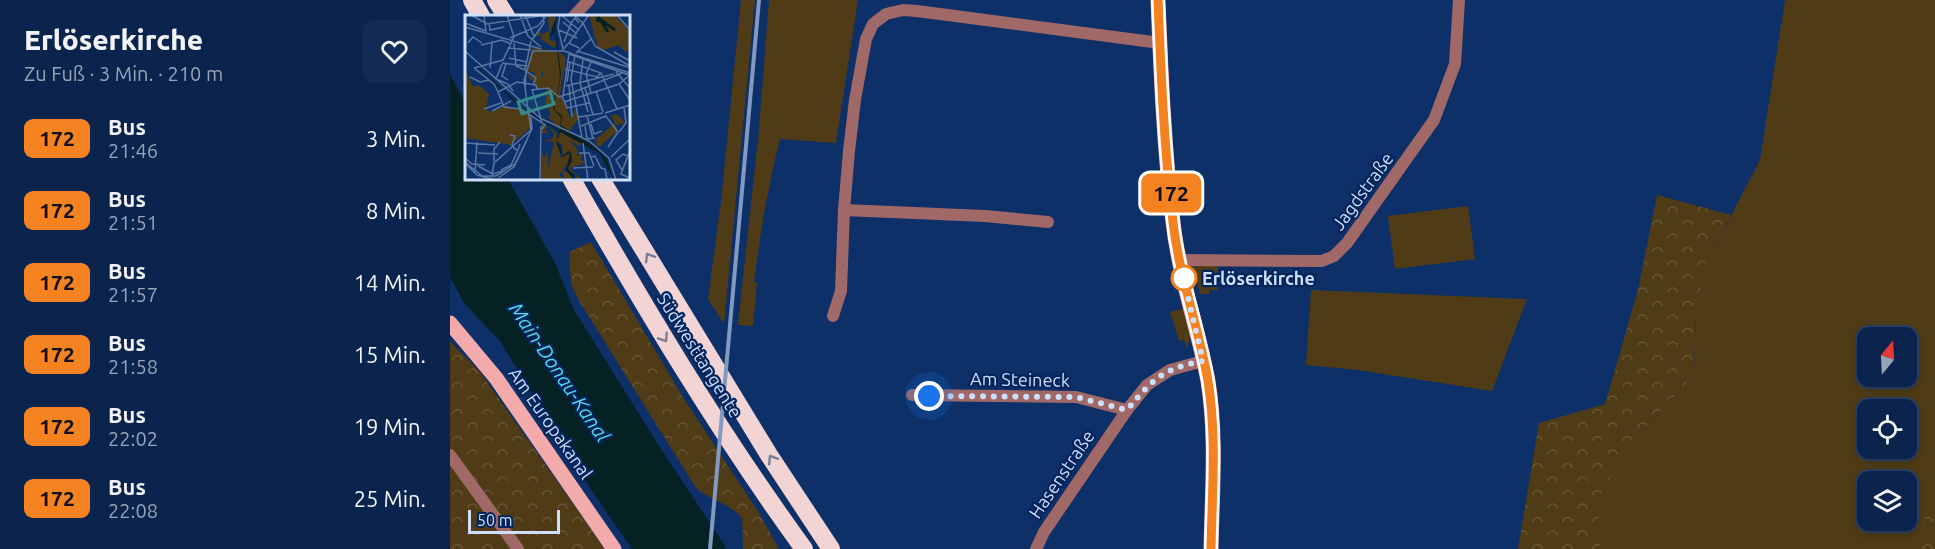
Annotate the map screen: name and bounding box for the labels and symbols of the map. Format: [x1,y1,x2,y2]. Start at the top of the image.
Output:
inset map [465,15,630,180]
street label: Jagdstraße [1327,148,1397,234]
line badge: 172 [1136,174,1206,212]
one-way arrow [644,253,656,263]
marker: Erlöserkirche [1171,265,1197,291]
place label: Erlöserkirche [1202,268,1315,288]
street label: Südwesttangente [654,289,746,421]
water label: Main-Donau-Kanal [505,298,615,446]
north arrow [1857,327,1917,387]
one-way arrow [656,332,668,342]
street label: Am Europakanal [505,363,597,483]
street label: Am Steineck [970,368,1070,390]
your location [914,381,944,411]
street label: Hasenstraße [1024,426,1098,522]
one-way arrow [769,455,780,466]
scale bar [468,507,560,534]

